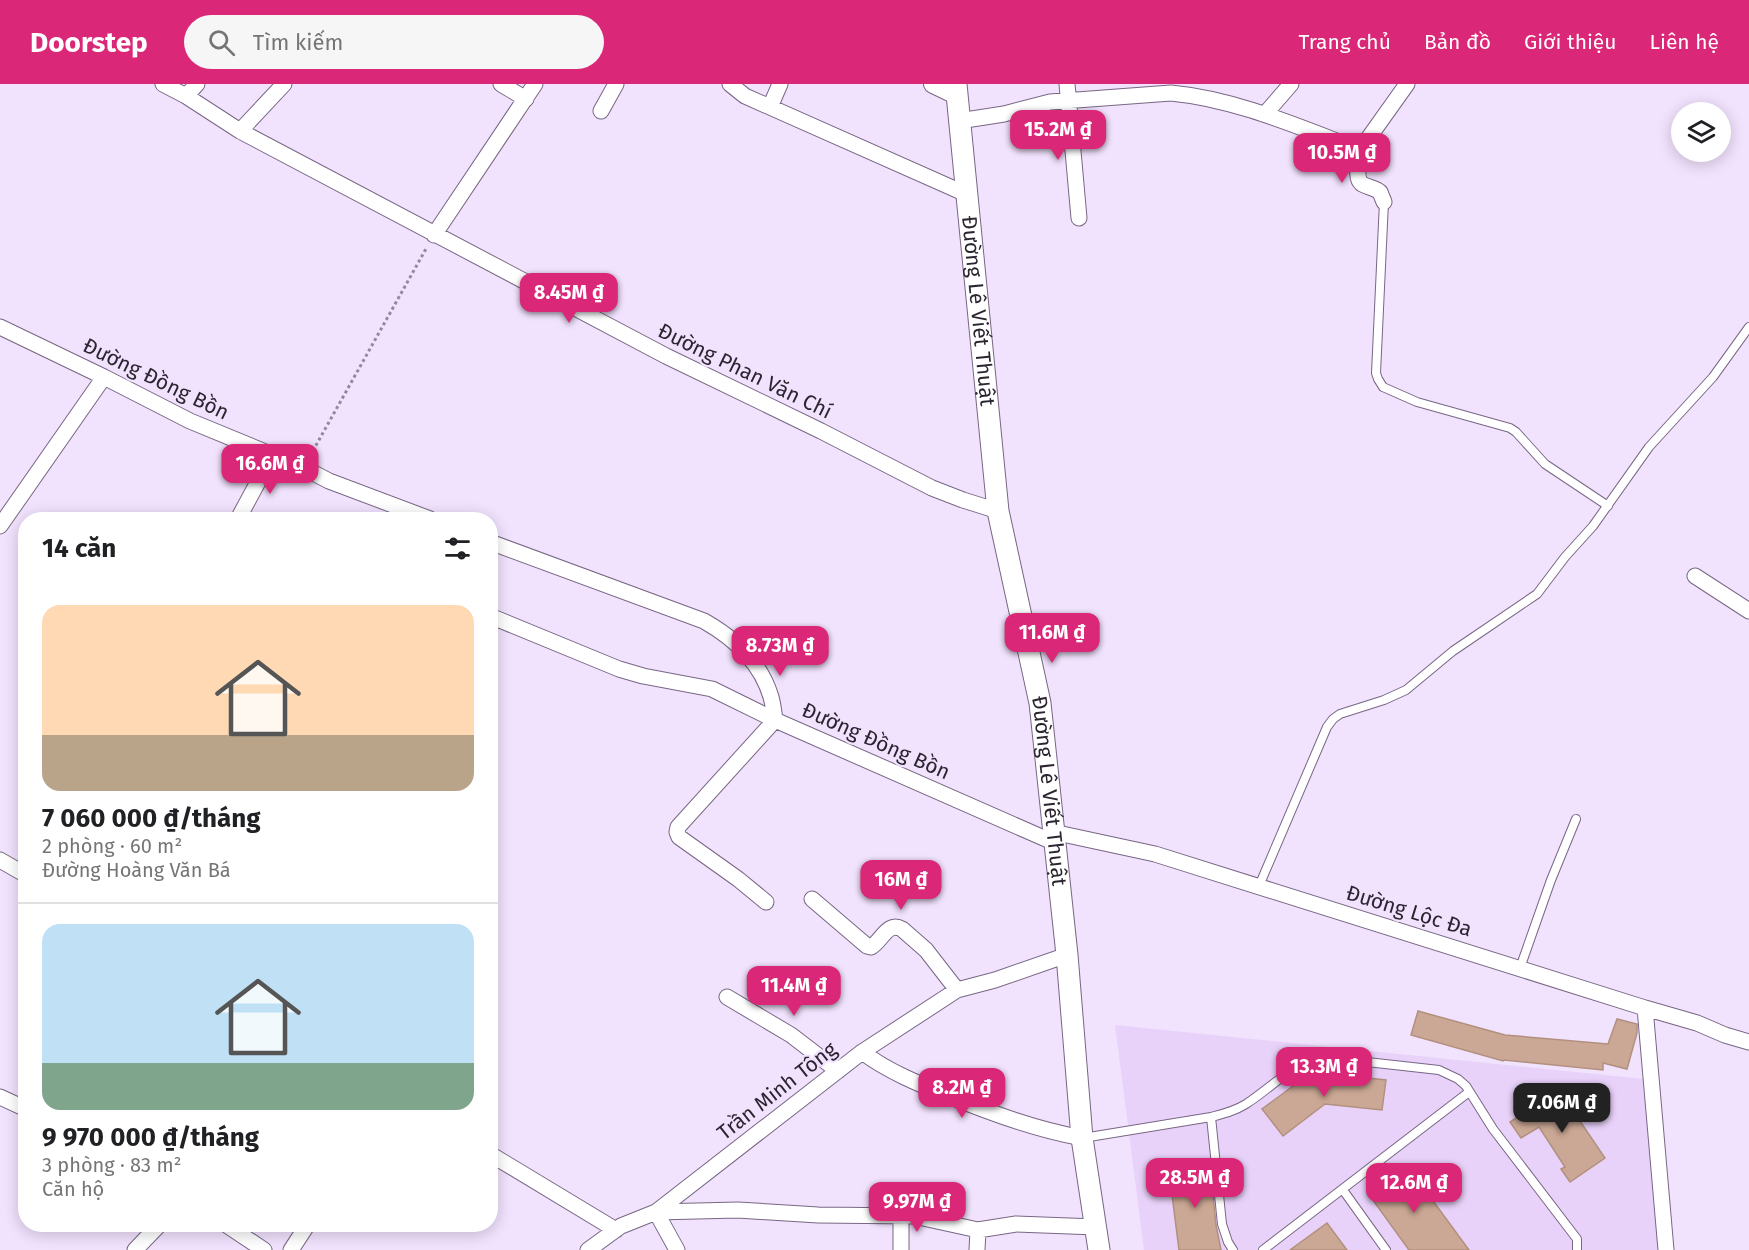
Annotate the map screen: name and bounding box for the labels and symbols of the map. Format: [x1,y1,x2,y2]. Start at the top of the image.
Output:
pin: 15.2M ₫ [1003,110,1113,161]
pin: 10.5M ₫ [1287,133,1397,184]
street label: Đường Lê Viết Thuật [956,215,1001,408]
pin: 8.45M ₫ [514,273,624,324]
street label: Đường Phan Văn Chí [654,318,836,424]
street label: Đường Đồng Bồn [79,332,233,426]
pin: 16.6M ₫ [215,444,325,495]
pin: 11.6M ₫ [997,613,1107,664]
pin: 8.73M ₫ [725,626,835,677]
street label: Đường Lê Viết Thuật [1026,693,1073,888]
street label: Đường Đồng Bồn [798,697,954,785]
pin: 16M ₫ [859,860,943,911]
street label: Đường Lộc Đa [1343,880,1475,942]
pin: 11.4M ₫ [739,966,849,1017]
street label: Trần Minh Tông [712,1036,842,1146]
pin: 13.3M ₫ [1269,1047,1379,1098]
pin: 8.2M ₫ [913,1068,1011,1119]
pin: 7.06M ₫ [1507,1083,1617,1134]
pin: 28.5M ₫ [1140,1158,1250,1209]
pin: 12.6M ₫ [1359,1163,1469,1214]
pin: 9.97M ₫ [862,1182,972,1233]

